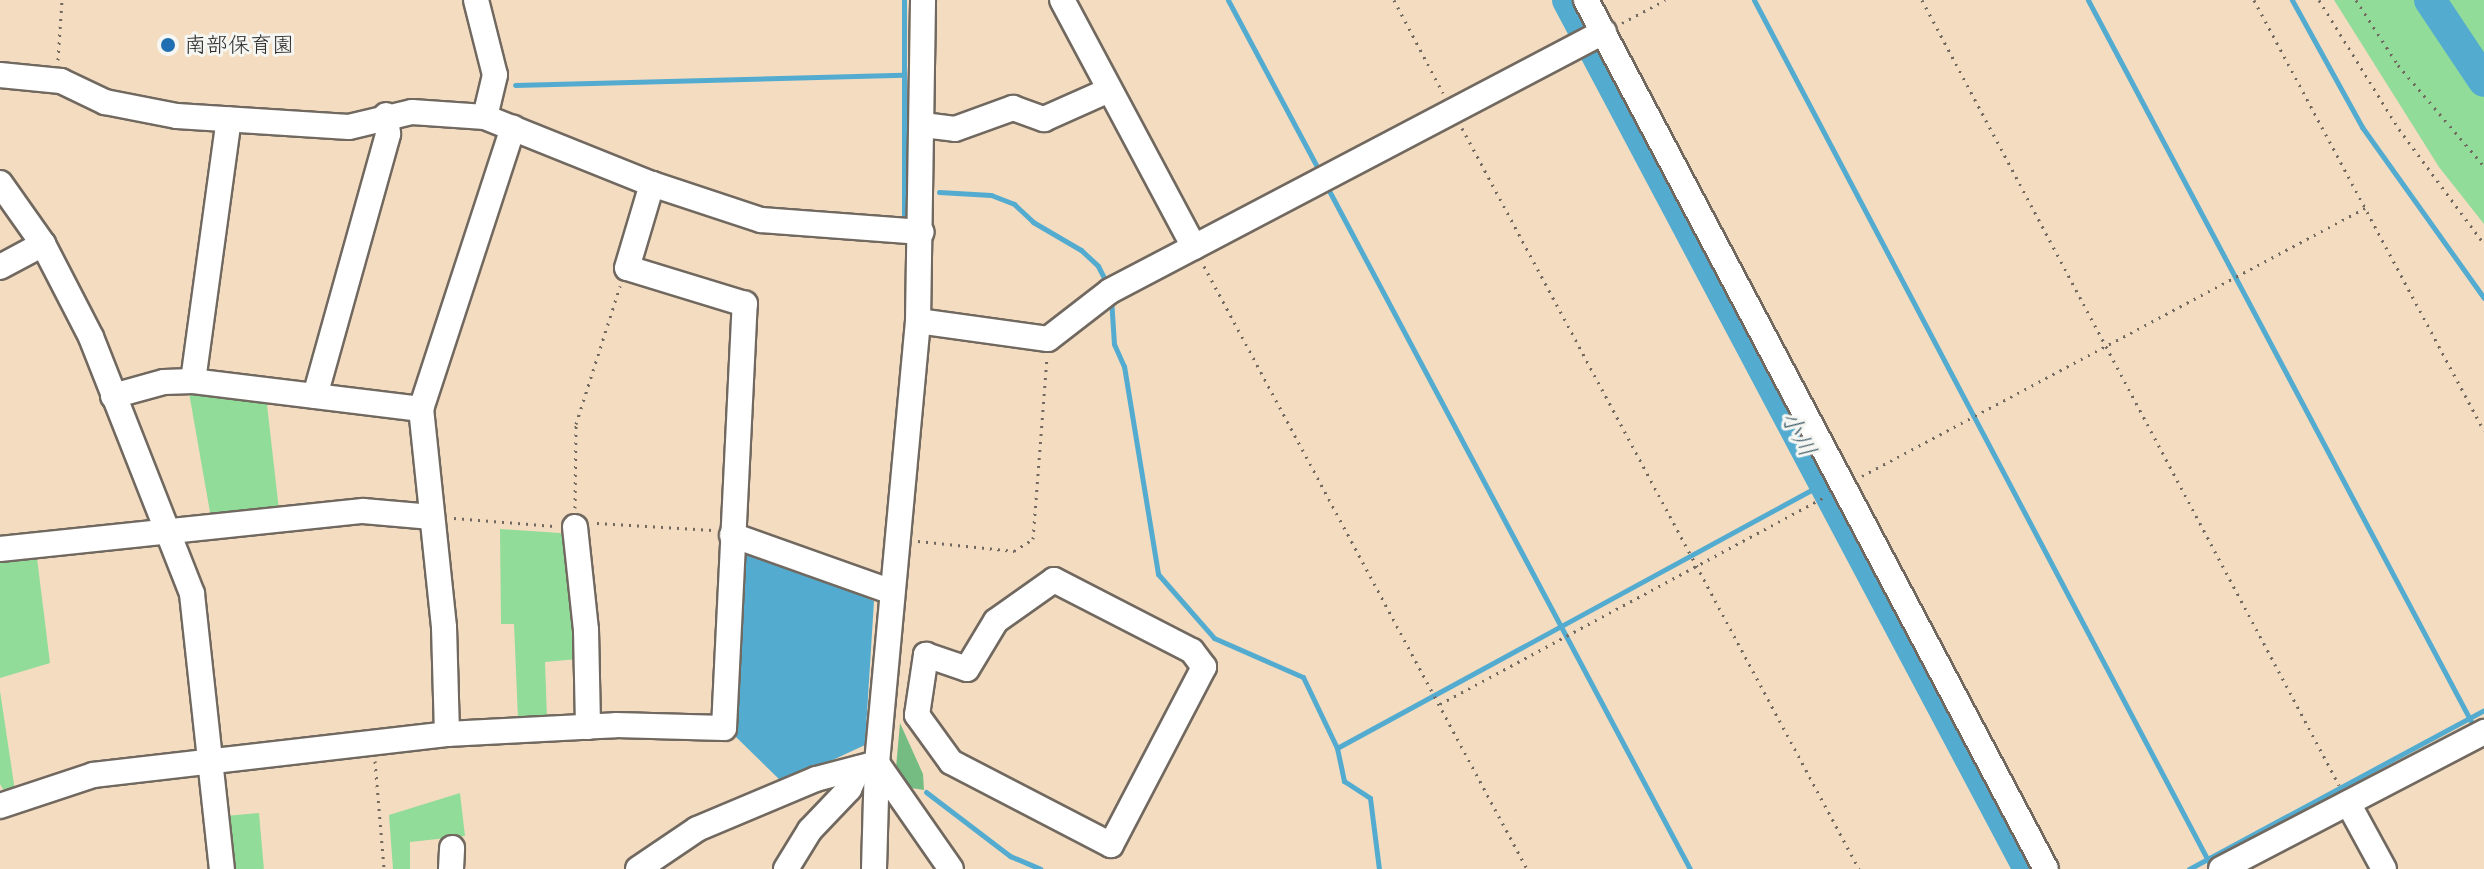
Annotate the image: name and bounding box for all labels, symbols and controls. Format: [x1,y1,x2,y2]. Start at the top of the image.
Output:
place label: 南部保育園 [184,32,294,58]
marker: 南部保育園 [159,36,177,54]
water label: 小川 [1774,406,1822,462]

